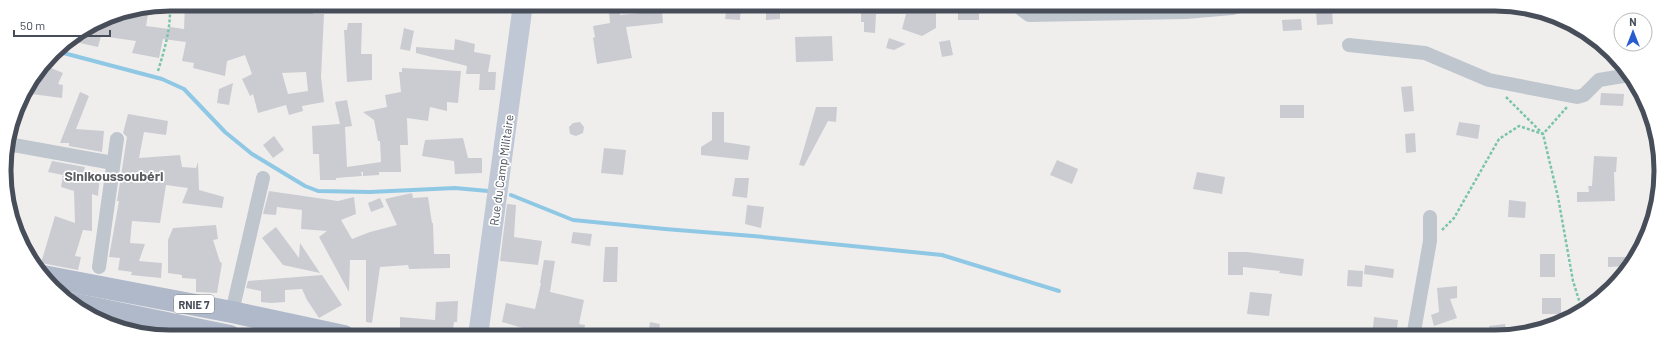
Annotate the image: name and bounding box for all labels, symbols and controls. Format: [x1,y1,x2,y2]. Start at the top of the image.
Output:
scale bar [14,12,110,38]
north arrow [1613,12,1653,52]
text: N [1629,15,1637,28]
text: 50 m [20,18,45,32]
street label: Rue du Camp Militaire [486,114,516,226]
district label: Sinikoussoubéri [64,167,164,184]
road number: RNIE 7 [174,295,214,313]

